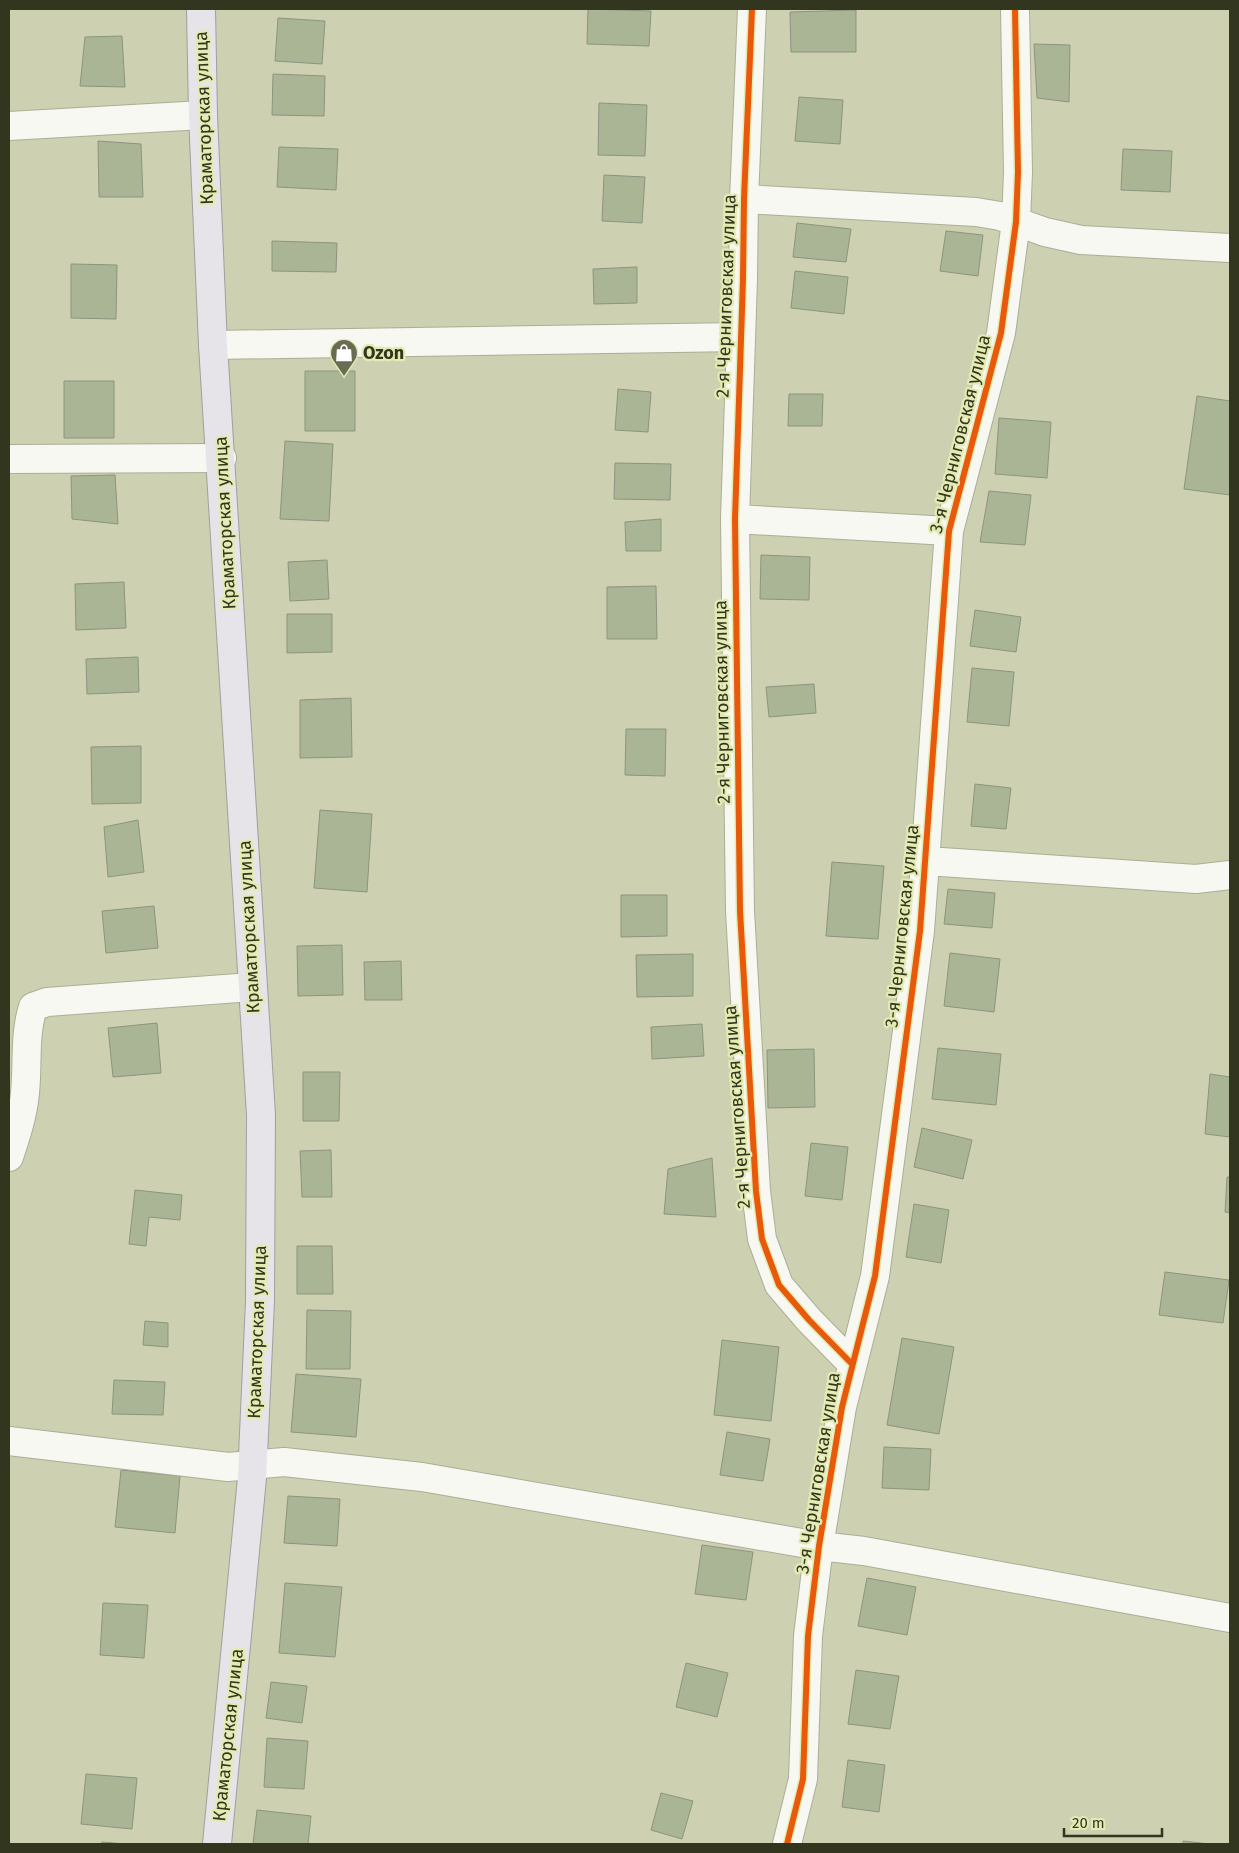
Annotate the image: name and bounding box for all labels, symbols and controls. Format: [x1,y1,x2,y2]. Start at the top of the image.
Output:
street label: Краматорская улица [190,31,218,205]
street label: 2-я Черниговская улица [711,194,741,398]
street label: 3-я Черниговская улица [925,332,995,536]
shop icon: Ozon [329,338,359,377]
place label: Ozon [363,342,404,364]
street label: Краматорская улица [209,436,241,610]
street label: 2-я Черниговская улица [709,600,735,804]
street label: 3-я Черниговская улица [880,823,924,1029]
street label: Краматорская улица [233,840,265,1014]
street label: 2-я Черниговская улица [719,1005,755,1209]
street label: Краматорская улица [243,1245,271,1419]
street label: 3-я Черниговская улица [791,1371,845,1575]
street label: Краматорская улица [208,1648,248,1822]
scale bar [1064,1806,1162,1838]
text: 20 m [1072,1814,1105,1832]

